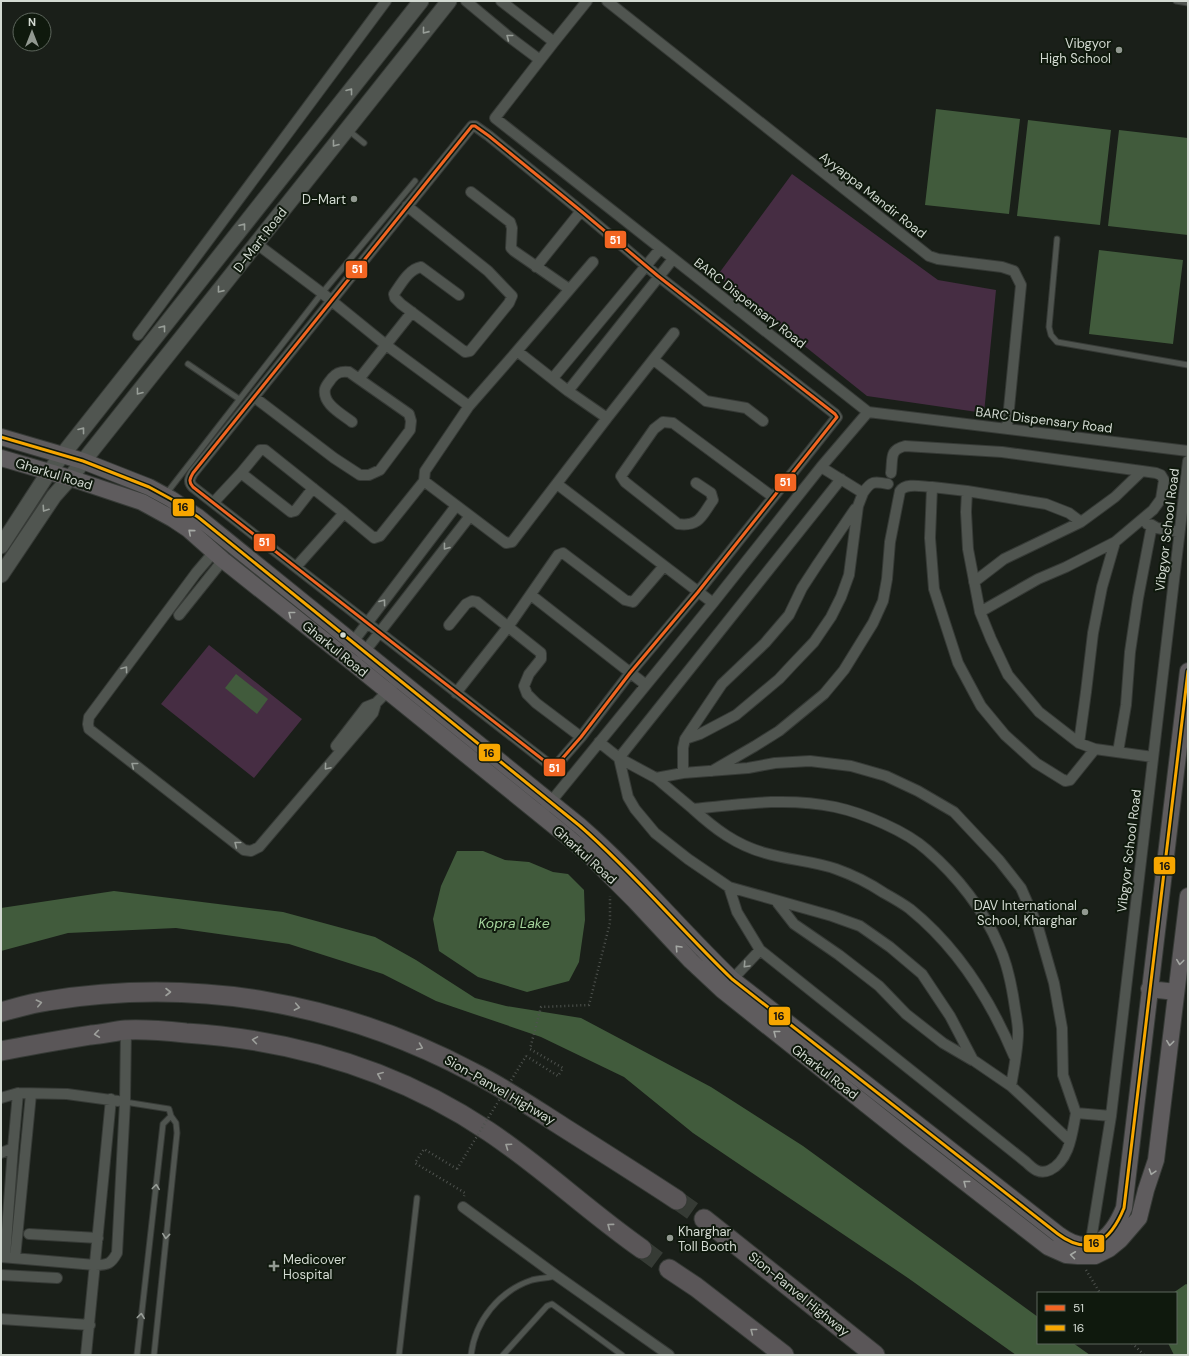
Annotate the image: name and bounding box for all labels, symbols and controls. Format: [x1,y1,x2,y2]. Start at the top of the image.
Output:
north arrow [12,12,52,52]
text: N [28,15,36,29]
one-way arrow [423,27,430,34]
one-way arrow [507,34,514,41]
place label: Vibgyor High School [1040,35,1111,67]
marker: Vibgyor High School [1114,45,1124,55]
one-way arrow [345,89,352,96]
one-way arrow [333,140,340,147]
street label: Ayyappa Mandir Road [816,148,930,242]
place label: D-Mart [302,191,346,208]
marker: D-Mart [349,194,359,204]
street label: D-Mart Road [229,204,291,276]
one-way arrow [238,224,245,231]
line badge: 51 [604,230,627,249]
text: 51 [610,233,620,247]
street label: BARC Dispensary Road [690,254,810,352]
line badge: 51 [345,260,368,279]
text: 51 [352,262,362,276]
one-way arrow [218,285,225,293]
one-way arrow [158,326,165,333]
one-way arrow [136,387,143,394]
street label: BARC Dispensary Road [975,403,1113,437]
one-way arrow [77,428,84,435]
street label: Gharkul Road [13,454,95,494]
street label: Vibgyor School Road [1151,467,1183,593]
line badge: 51 [774,473,797,492]
text: 51 [780,475,790,489]
line badge: 16 [172,498,195,517]
text: 16 [178,500,189,514]
one-way arrow [43,504,50,511]
one-way arrow [188,530,195,537]
line badge: 51 [253,533,276,552]
text: 51 [259,535,269,549]
one-way arrow [443,542,450,549]
one-way arrow [379,599,386,606]
one-way arrow [289,612,296,619]
street label: Gharkul Road [299,617,371,681]
unlabelled marker [338,630,348,640]
one-way arrow [120,667,127,674]
line badge: 16 [478,743,501,762]
text: 16 [484,746,495,760]
line badge: 51 [543,758,566,777]
text: 51 [549,761,559,775]
one-way arrow [325,762,332,770]
one-way arrow [132,763,139,770]
street label: Vibgyor School Road [1113,788,1145,914]
street label: Gharkul Road [550,822,620,888]
one-way arrow [235,842,242,849]
line badge: 16 [1153,856,1176,875]
text: 16 [1160,859,1171,873]
place label: DAV International School, Kharghar [974,897,1077,929]
marker: DAV International School, Kharghar [1080,907,1090,917]
water label: Kopra Lake [478,914,550,932]
one-way arrow [676,945,683,953]
one-way arrow [1176,959,1185,966]
one-way arrow [743,960,751,968]
one-way arrow [165,988,171,996]
one-way arrow [36,999,42,1007]
one-way arrow [294,1002,300,1011]
line badge: 16 [768,1006,791,1026]
text: 16 [774,1009,785,1023]
one-way arrow [94,1029,100,1038]
one-way arrow [774,1031,781,1038]
one-way arrow [251,1036,258,1045]
one-way arrow [1166,1040,1175,1046]
street label: Gharkul Road [788,1041,862,1103]
one-way arrow [417,1043,424,1051]
street label: Sion-Panvel Highway [442,1051,558,1129]
one-way arrow [376,1071,383,1079]
one-way arrow [506,1144,513,1151]
one-way arrow [1148,1168,1157,1175]
one-way arrow [964,1181,971,1188]
one-way arrow [151,1184,160,1190]
place label: Kharghar Toll Booth [678,1223,737,1255]
one-way arrow [608,1224,615,1231]
one-way arrow [162,1233,171,1239]
marker: Kharghar Toll Booth [665,1233,675,1243]
line badge: 16 [1083,1234,1105,1253]
text: 16 [1089,1236,1100,1250]
street label: Sion-Panvel Highway [745,1248,853,1340]
place label: Medicover Hospital [283,1251,346,1283]
one-way arrow [1070,1251,1076,1260]
marker: Medicover Hospital [268,1260,280,1272]
legend [1037,1292,1177,1344]
text: 51 [1073,1300,1084,1316]
one-way arrow [137,1313,146,1319]
text: 16 [1073,1320,1084,1336]
one-way arrow [750,1329,757,1336]

